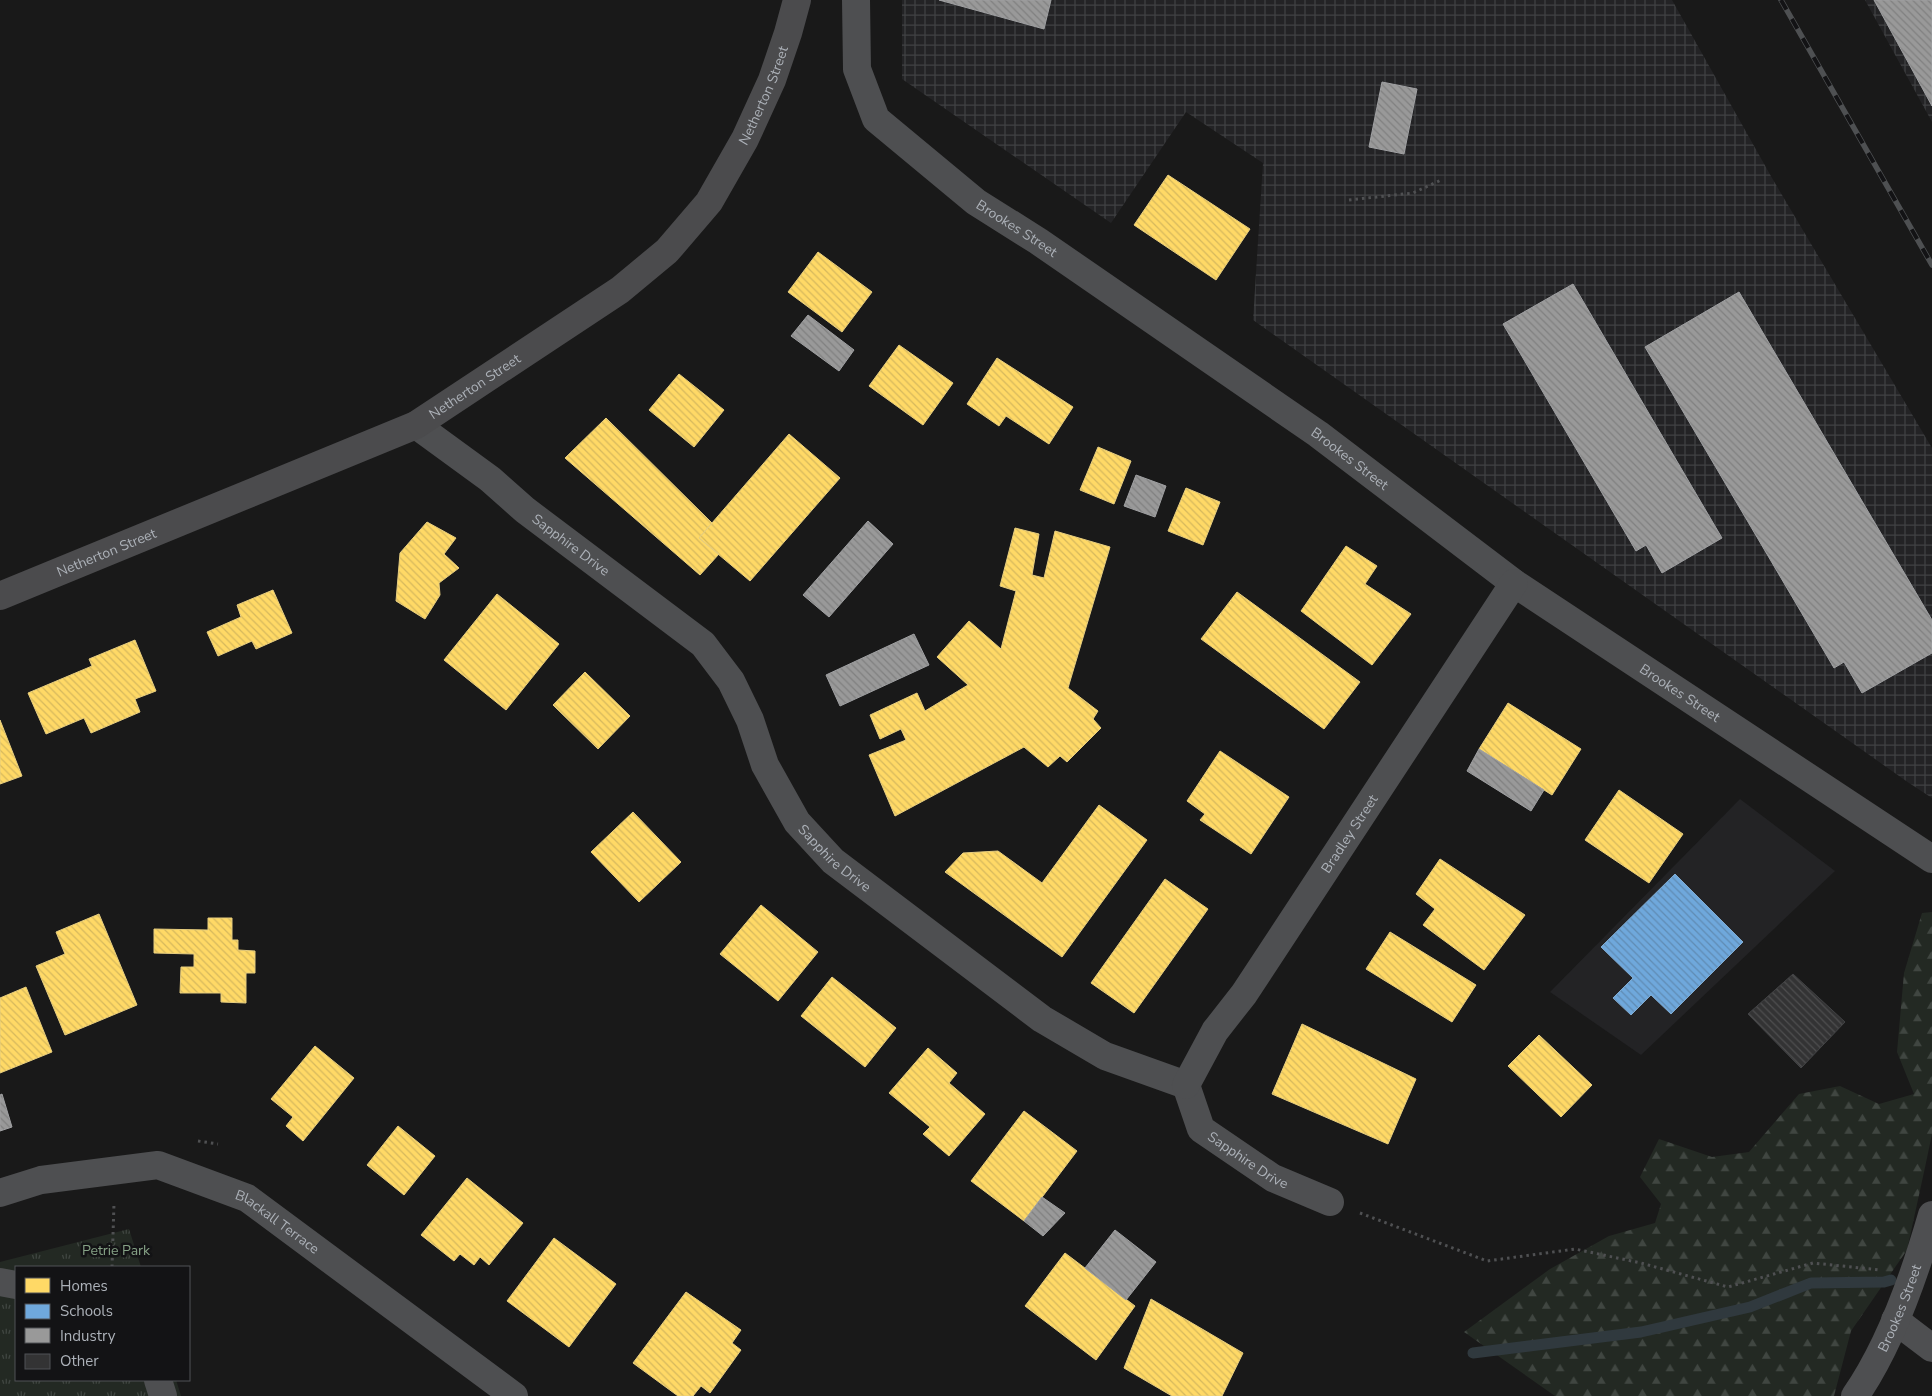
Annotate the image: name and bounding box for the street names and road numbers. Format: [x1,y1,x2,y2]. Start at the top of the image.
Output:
street label: Netherton Street [734,43,793,149]
street label: Brookes Street [972,196,1061,262]
street label: Netherton Street [425,349,524,424]
street label: Brookes Street [1307,423,1393,494]
street label: Sapphire Drive [528,510,614,581]
street label: Netherton Street [54,524,159,582]
street label: Brookes Street [1636,660,1724,727]
street label: Bradley Street [1317,791,1383,877]
street label: Sapphire Drive [794,820,875,896]
street label: Sapphire Drive [1204,1127,1291,1193]
street label: Blackall Terrace [232,1185,323,1258]
street label: Brookes Street [1873,1262,1926,1355]

